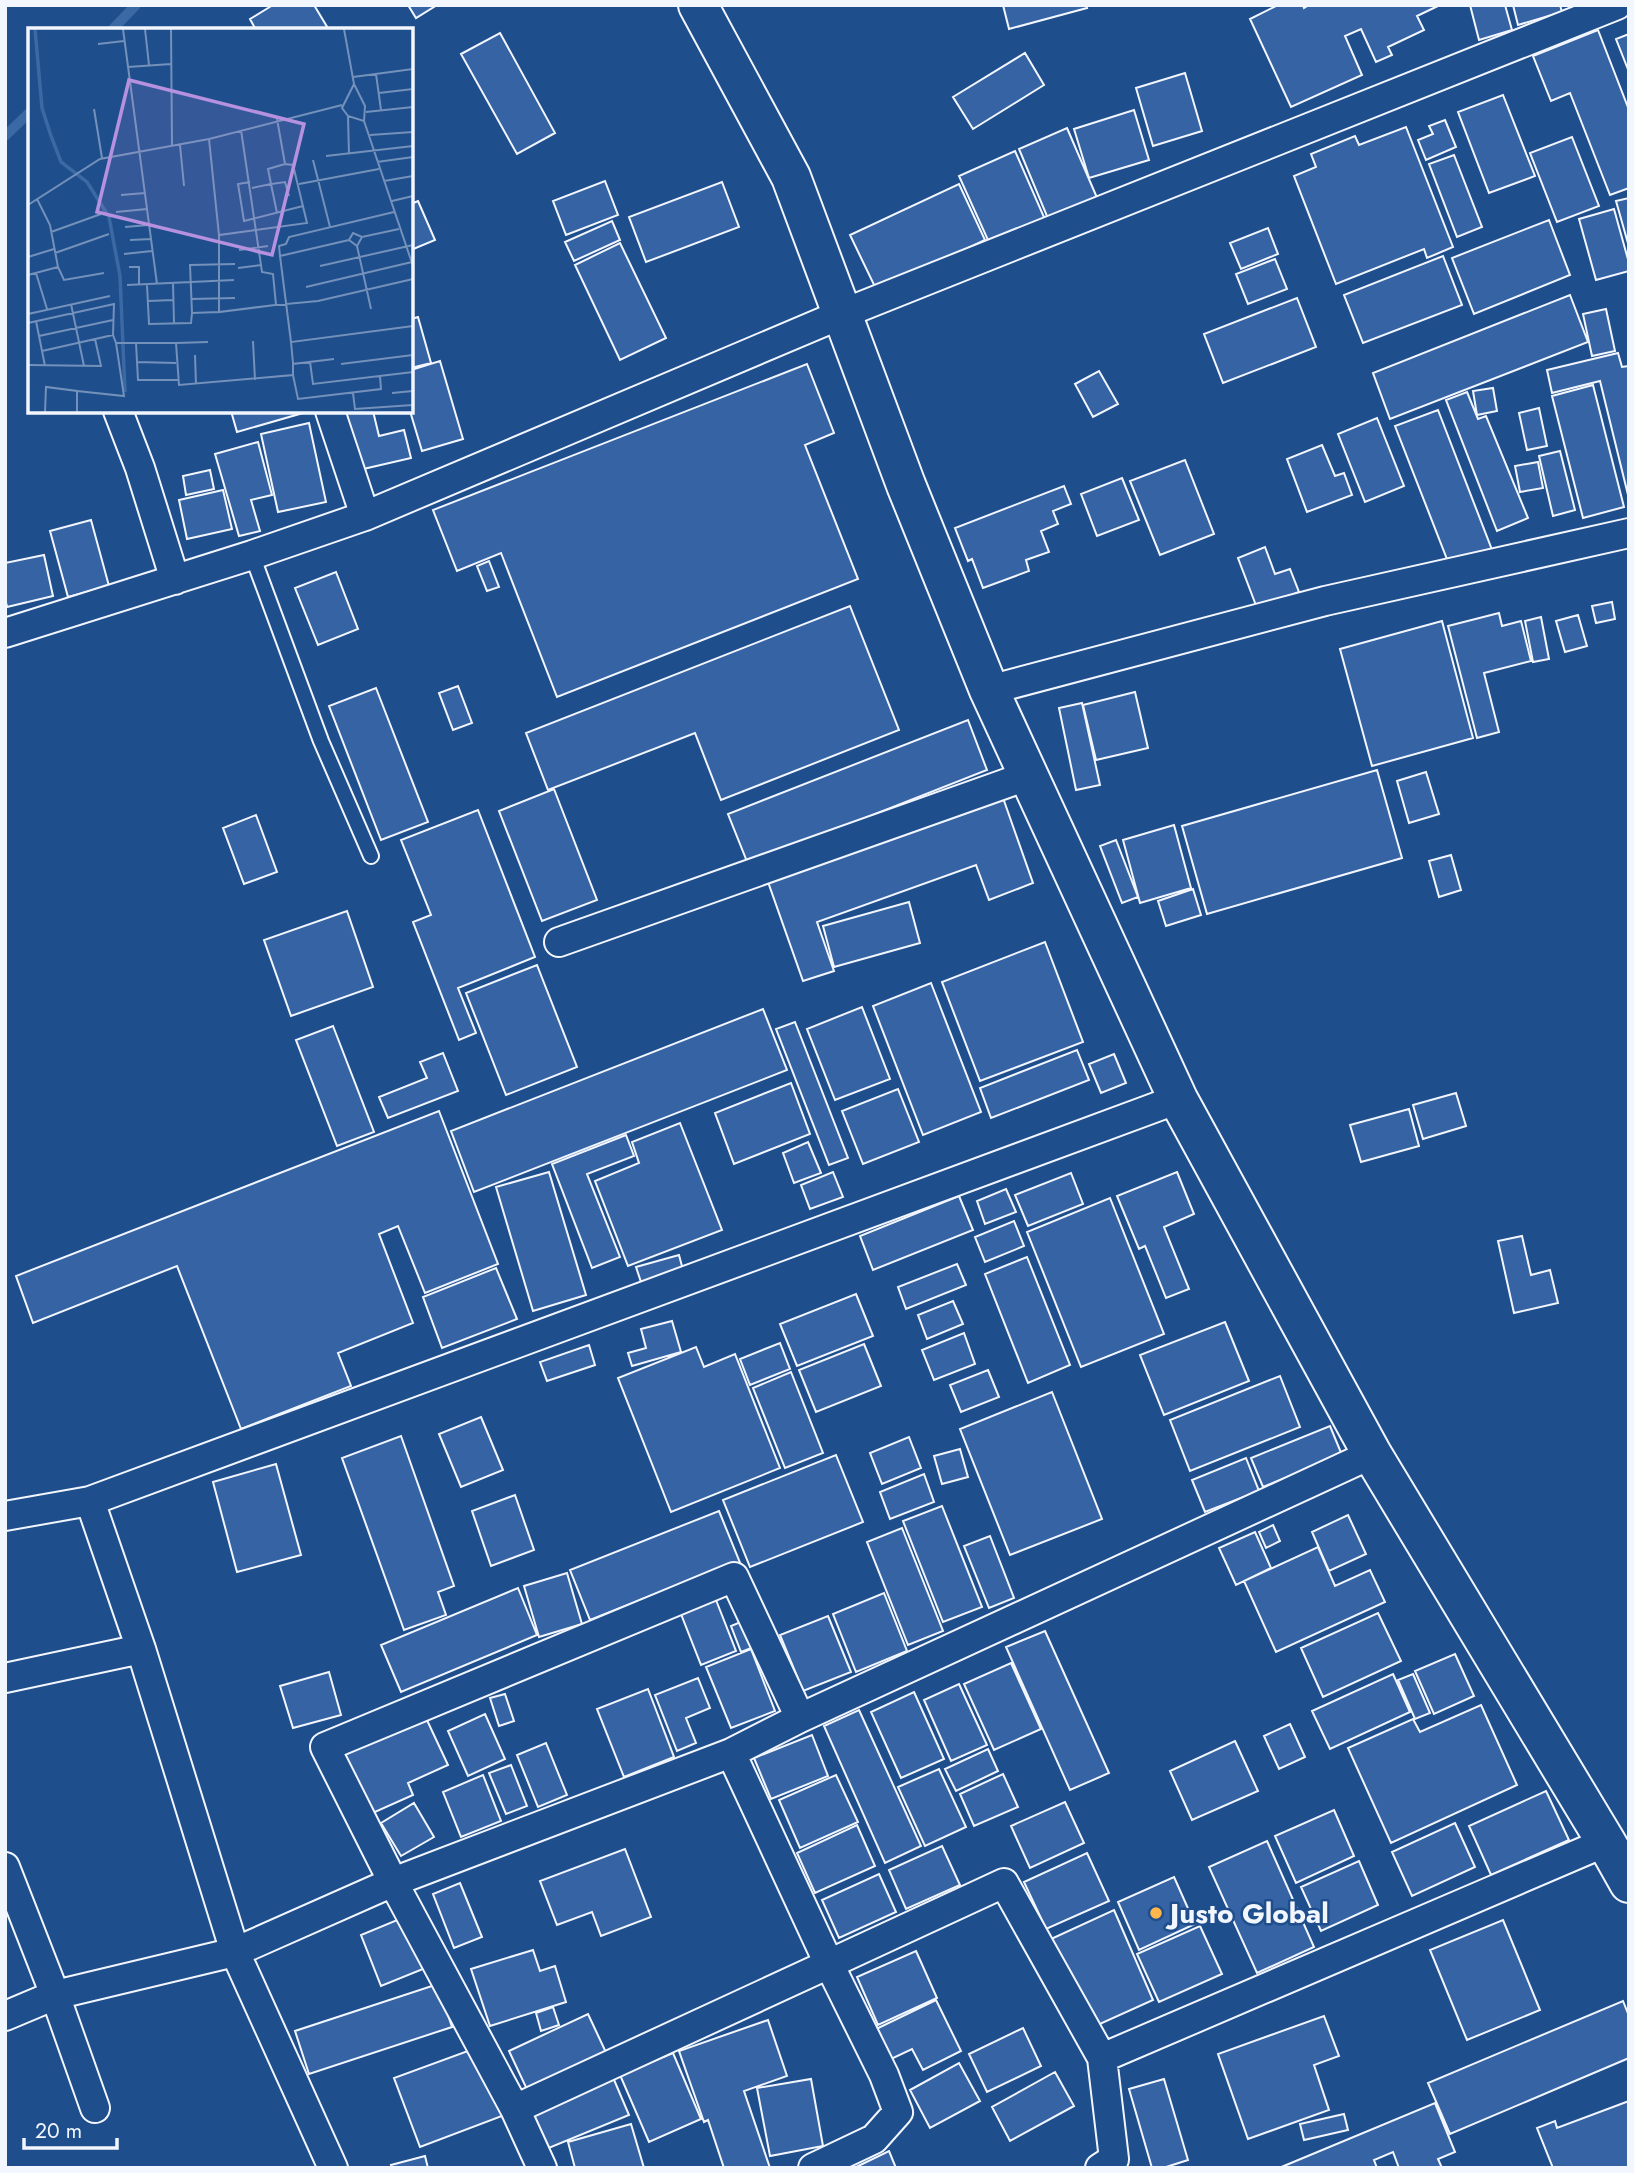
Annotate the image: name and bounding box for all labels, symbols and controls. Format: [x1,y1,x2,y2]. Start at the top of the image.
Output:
inset map [28,28,413,413]
place label: Justo Global [1165,1893,1329,1934]
marker: Justo Global [1148,1905,1164,1921]
scale bar [24,2106,117,2150]
text: 20 m [35,2116,82,2146]

